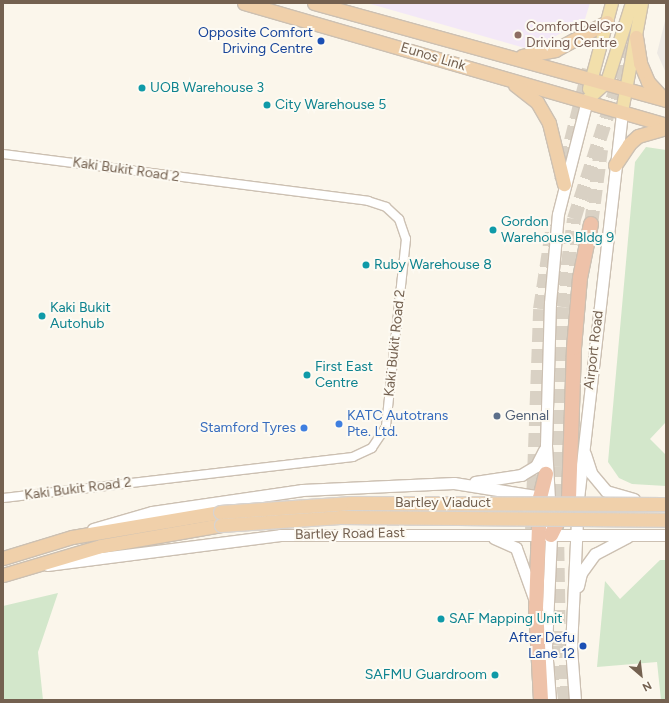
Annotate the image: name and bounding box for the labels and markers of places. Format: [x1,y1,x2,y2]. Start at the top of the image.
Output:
place label: ComfortDelGro Driving Centre [526,19,623,52]
place label: Opposite Comfort Driving Centre [198,25,313,58]
marker: ComfortDelGro Driving Centre [513,30,523,40]
marker: Opposite Comfort Driving Centre [316,36,326,46]
place label: UOB Warehouse 3 [150,80,264,96]
marker: UOB Warehouse 3 [137,83,147,93]
place label: City Warehouse 5 [275,97,386,113]
marker: City Warehouse 5 [262,100,272,110]
place label: Gordon Warehouse Bldg 9 [501,214,614,246]
marker: Gordon Warehouse Bldg 9 [488,225,498,235]
place label: Ruby Warehouse 8 [374,257,492,273]
marker: Ruby Warehouse 8 [361,260,371,270]
place label: Kaki Bukit Autohub [50,300,111,332]
marker: Kaki Bukit Autohub [37,311,47,321]
place label: First East Centre [315,359,373,392]
marker: First East Centre [302,370,312,380]
place label: KATC Autotrans Pte. Ltd. [347,408,448,440]
place label: Gennal [505,408,549,424]
marker: Gennal [492,411,502,421]
marker: KATC Autotrans Pte. Ltd. [334,419,344,429]
place label: Stamford Tyres [200,420,296,436]
marker: Stamford Tyres [299,423,309,433]
place label: SAF Mapping Unit [449,611,563,627]
marker: SAF Mapping Unit [436,614,446,624]
place label: After Defu Lane 12 [509,630,575,662]
marker: After Defu Lane 12 [578,641,588,651]
place label: SAFMU Guardroom [365,667,487,683]
marker: SAFMU Guardroom [490,670,500,680]

